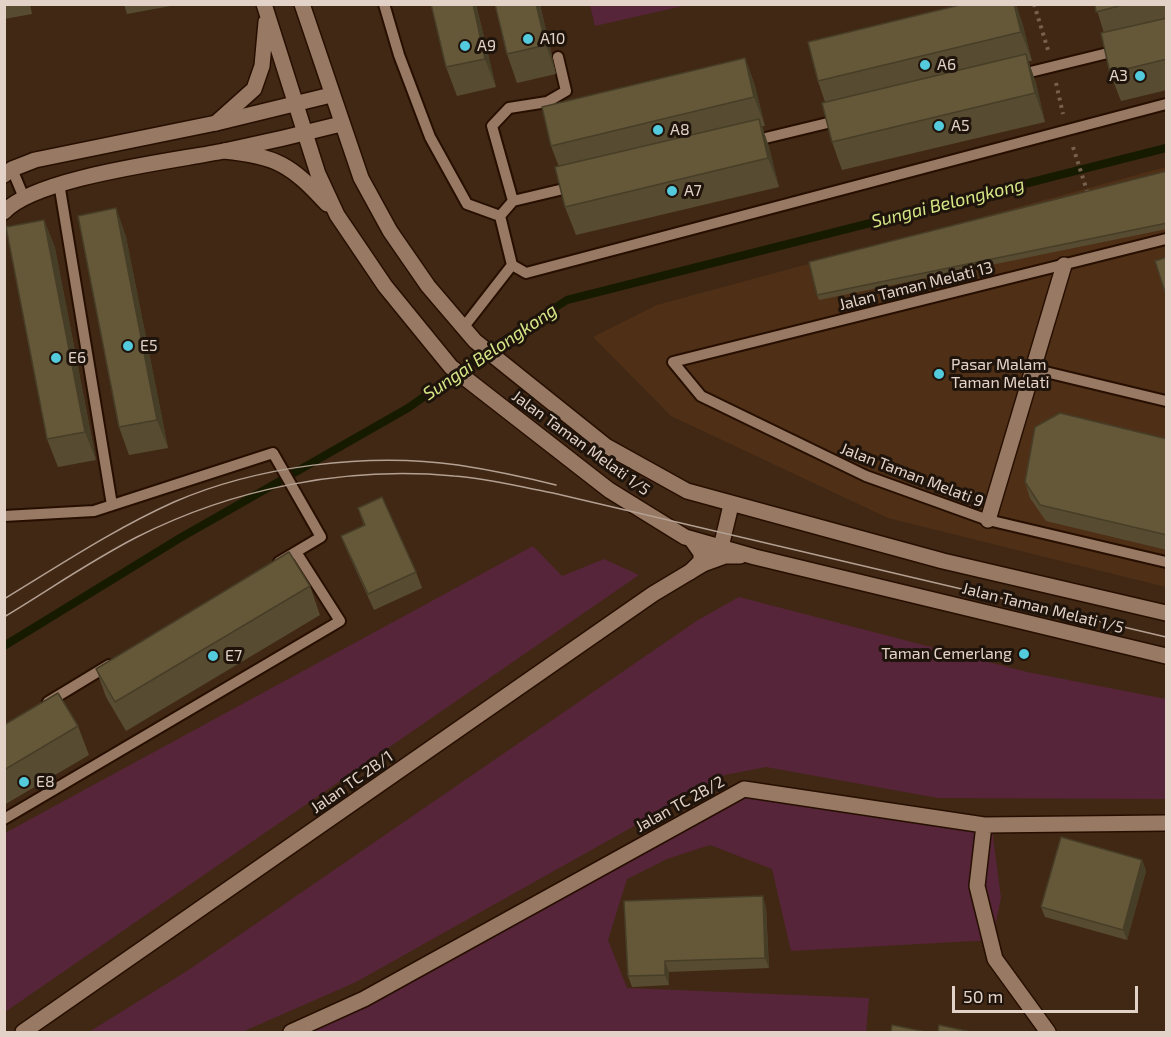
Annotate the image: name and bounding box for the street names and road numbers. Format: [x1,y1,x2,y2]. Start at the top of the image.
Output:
street label: Jalan Taman Melati 13 [837,258,995,314]
street label: Jalan Taman Melati 1/5 [508,386,654,500]
street label: Jalan Taman Melati 9 [838,439,986,511]
street label: Jalan Taman Melati 1/5 [960,579,1126,637]
street label: Jalan TC 2B/1 [307,747,397,817]
street label: Jalan TC 2B/2 [632,772,728,836]

